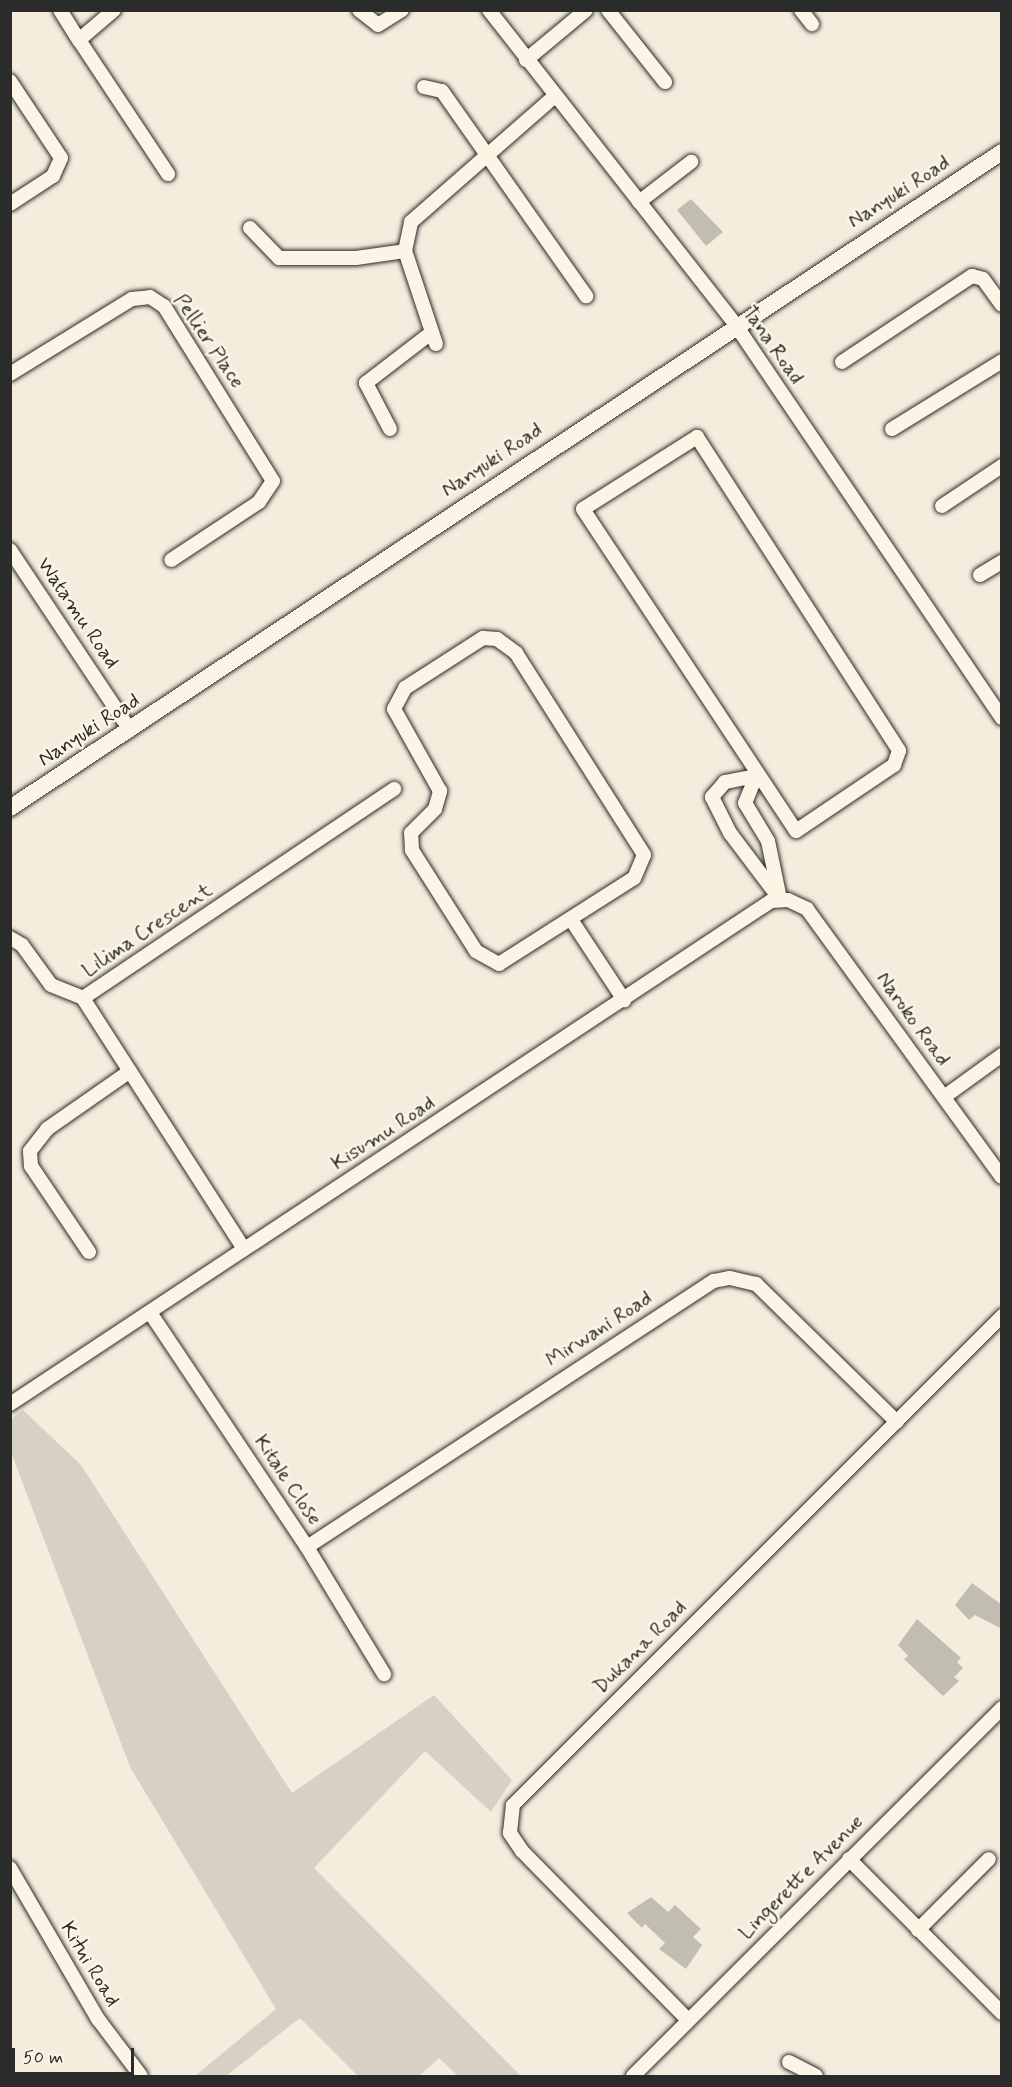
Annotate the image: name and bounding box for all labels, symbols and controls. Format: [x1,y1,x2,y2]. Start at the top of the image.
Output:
street label: Nanyuki Road [843,150,955,234]
street label: Pellier Place [168,289,250,393]
street label: Tana Road [737,301,809,389]
street label: Nanyuki Road [437,417,547,503]
street label: Watamu Road [32,553,124,673]
street label: Nanyuki Road [33,688,145,772]
street label: Lilima Crescent [80,879,214,981]
street label: Naroko Road [871,968,955,1070]
street label: Kisumu Road [326,1090,440,1176]
street label: Mirwani Road [541,1285,657,1373]
street label: Kitale Close [249,1430,327,1530]
street label: Dukana Road [588,1595,692,1699]
street label: Lingerette Avenue [732,1808,870,1946]
street label: Kitui Road [55,1918,125,2010]
scale bar [15,2036,136,2074]
text: 50 m [23,2046,63,2070]

